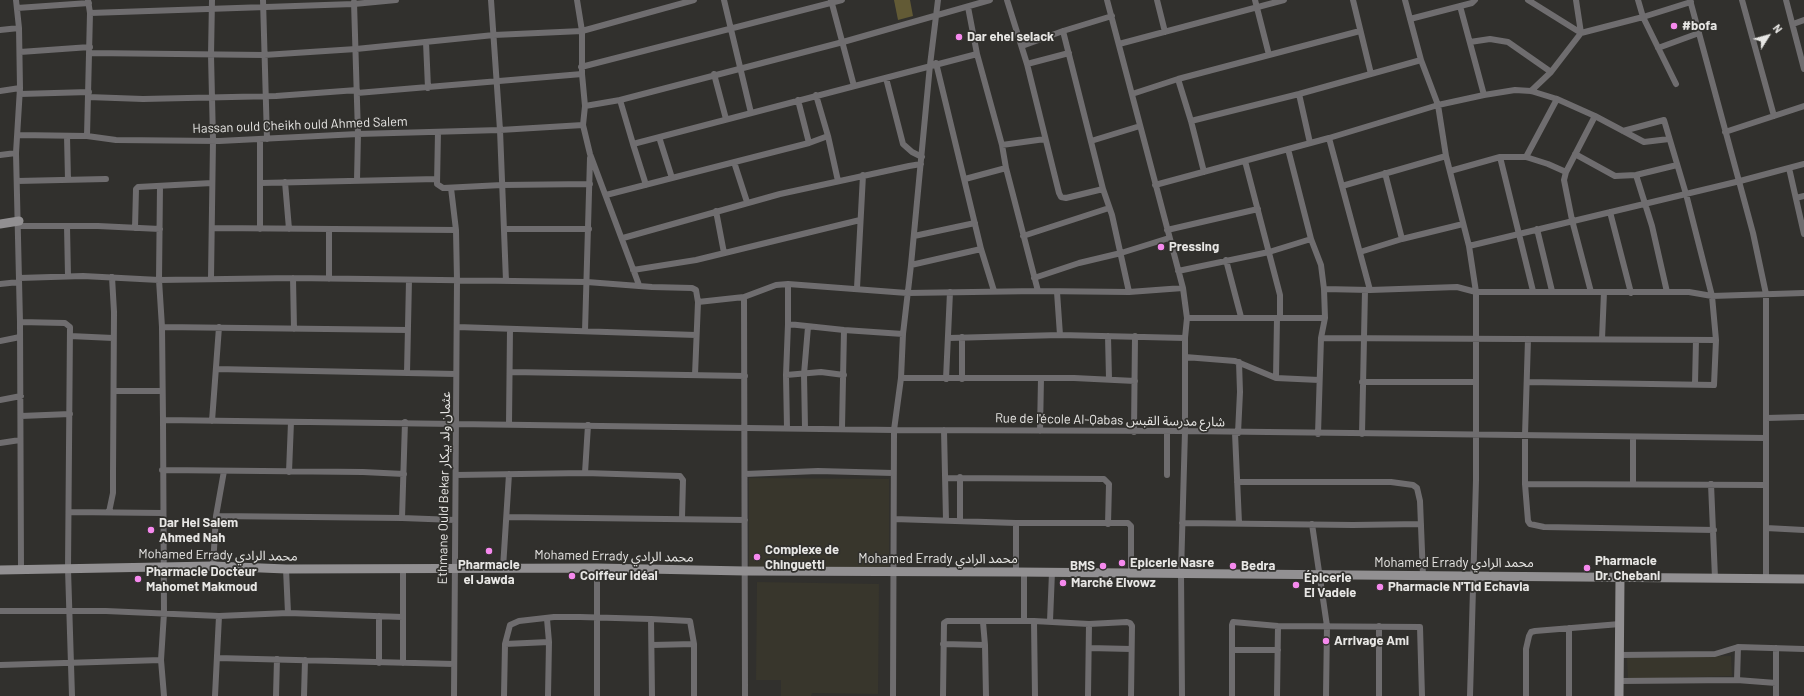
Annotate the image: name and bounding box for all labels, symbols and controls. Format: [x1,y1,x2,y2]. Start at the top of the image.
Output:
north arrow [1748,16,1788,56]
place label: #bofa [1682,18,1717,34]
marker: #bofa [1669,21,1679,31]
text: N [1771,22,1785,35]
place label: Dar ehel selack [967,29,1054,45]
marker: Dar ehel selack [954,32,964,42]
street label: Hassan ould Cheikh ould Ahmed Salem [192,113,408,137]
place label: Pressing [1169,239,1219,255]
marker: Pressing [1156,242,1166,252]
street label: Ethmane Ould Bekar عثمان ولد بيكار [435,391,453,585]
street label: Rue de l'école Al-Qabas شارع مدرسة القبس [995,410,1225,430]
place label: Dar Hel Salem Ahmed Nah [159,515,238,546]
marker: Dar Hel Salem Ahmed Nah [146,525,156,535]
place label: Complexe de Chinguetti [765,542,839,573]
street label: Mohamed Errady محمد الرادي [138,546,298,564]
marker: Pharmacie el Jawda [484,546,494,556]
street label: Mohamed Errady محمد الرادي [534,547,694,565]
street label: Mohamed Errady محمد الرادي [858,551,1018,567]
marker: Complexe de Chinguetti [752,552,762,562]
place label: Pharmacie Dr. Chebani [1595,553,1660,584]
place label: Epicerie Nasre [1130,555,1214,571]
street label: Mohamed Errady محمد الرادي [1374,555,1534,571]
place label: Pharmacie el Jawda [458,557,520,588]
place label: BMS [1070,558,1095,574]
marker: Epicerie Nasre [1117,558,1127,568]
place label: Bedra [1241,558,1275,574]
marker: BMS [1098,561,1108,571]
marker: Bedra [1228,561,1238,571]
marker: Pharmacie Dr. Chebani [1582,563,1592,573]
place label: Pharmacie Docteur Mahomet Makmoud [146,564,257,595]
place label: Coiffeur Idéal [580,568,658,584]
place label: Épicerie El Vadele [1304,570,1356,601]
marker: Coiffeur Idéal [567,571,577,581]
marker: Pharmacie Docteur Mahomet Makmoud [133,574,143,584]
place label: Marché Elvowz [1071,575,1156,591]
marker: Marché Elvowz [1058,578,1068,588]
place label: Pharmacie N'Tid Echavia [1388,579,1529,595]
marker: Épicerie El Vadele [1291,580,1301,590]
marker: Pharmacie N'Tid Echavia [1375,582,1385,592]
place label: Arrivage Ami [1334,633,1409,649]
marker: Arrivage Ami [1321,636,1331,646]

